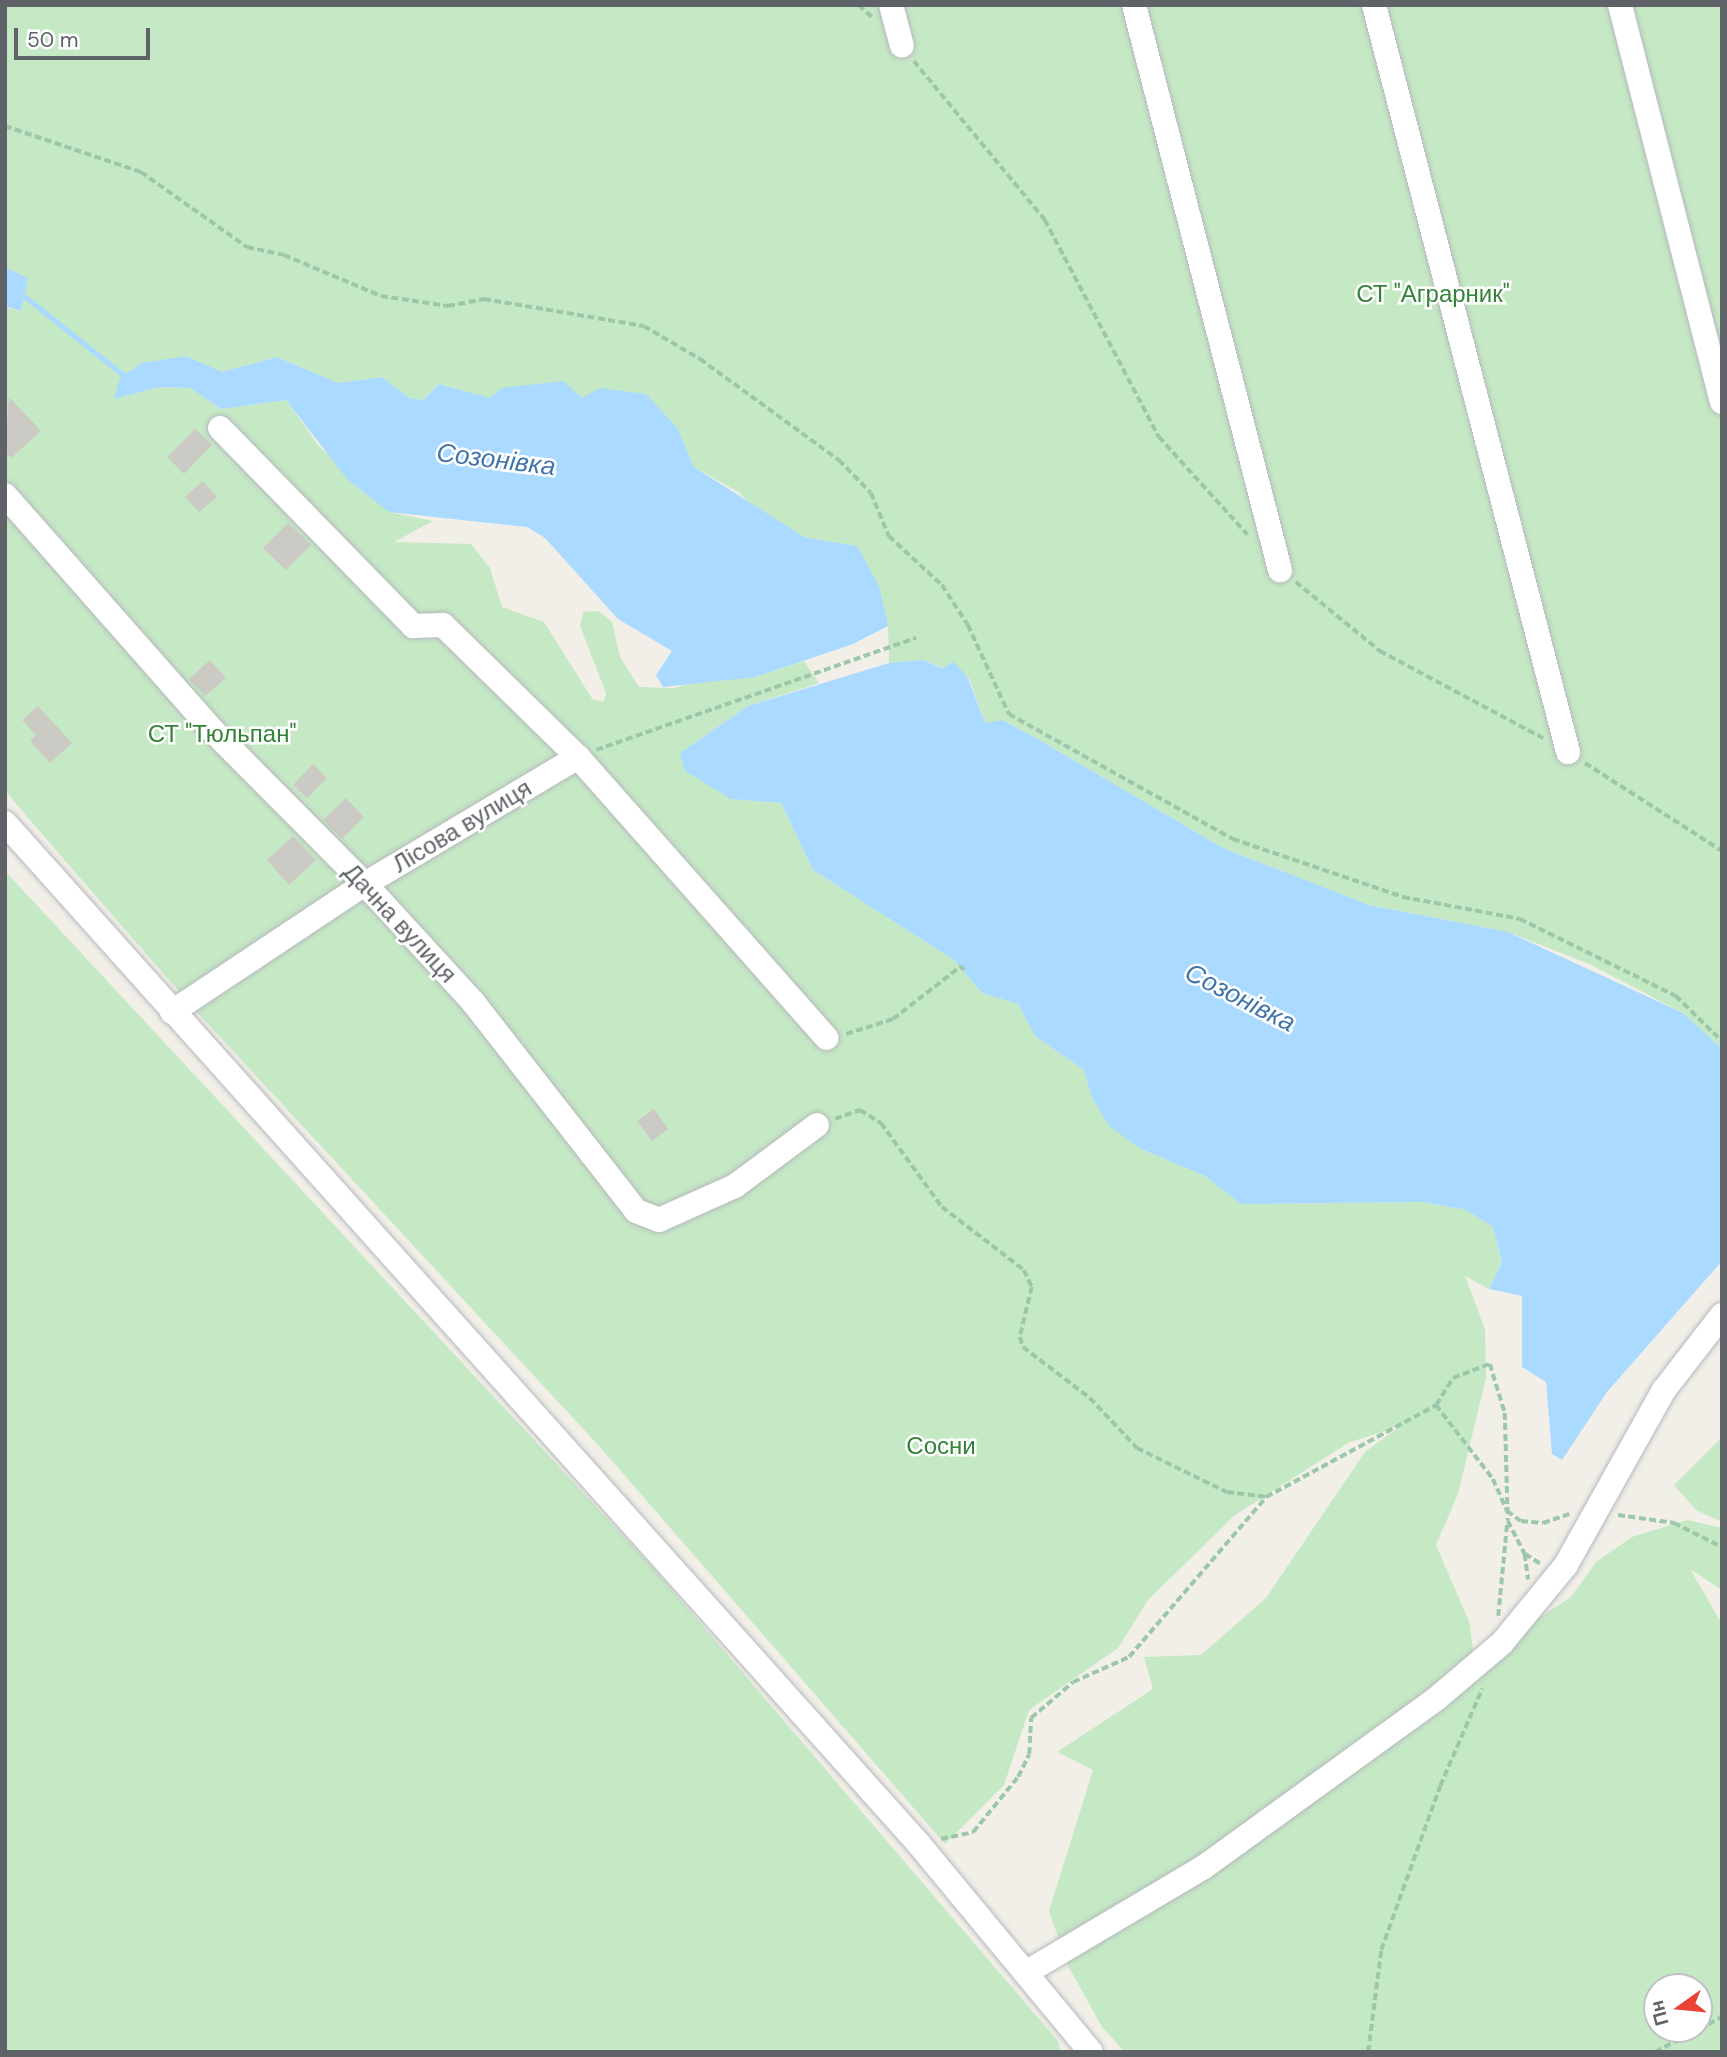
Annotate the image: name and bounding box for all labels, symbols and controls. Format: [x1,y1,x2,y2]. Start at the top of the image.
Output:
scale bar [18,14,154,58]
text: 50 m [27,26,78,54]
park label: СТ "Аграрник" [1356,280,1510,308]
water label: Созонівка [435,437,557,483]
park label: СТ "Тюльпан" [148,720,296,748]
street label: Лісова вулиця [387,773,537,879]
street label: Дачна вулиця [337,857,463,989]
water label: Созонівка [1180,957,1300,1039]
park label: Сосни [906,1432,976,1460]
north arrow [1643,1973,1713,2043]
text: Пн [1644,1998,1674,2028]

